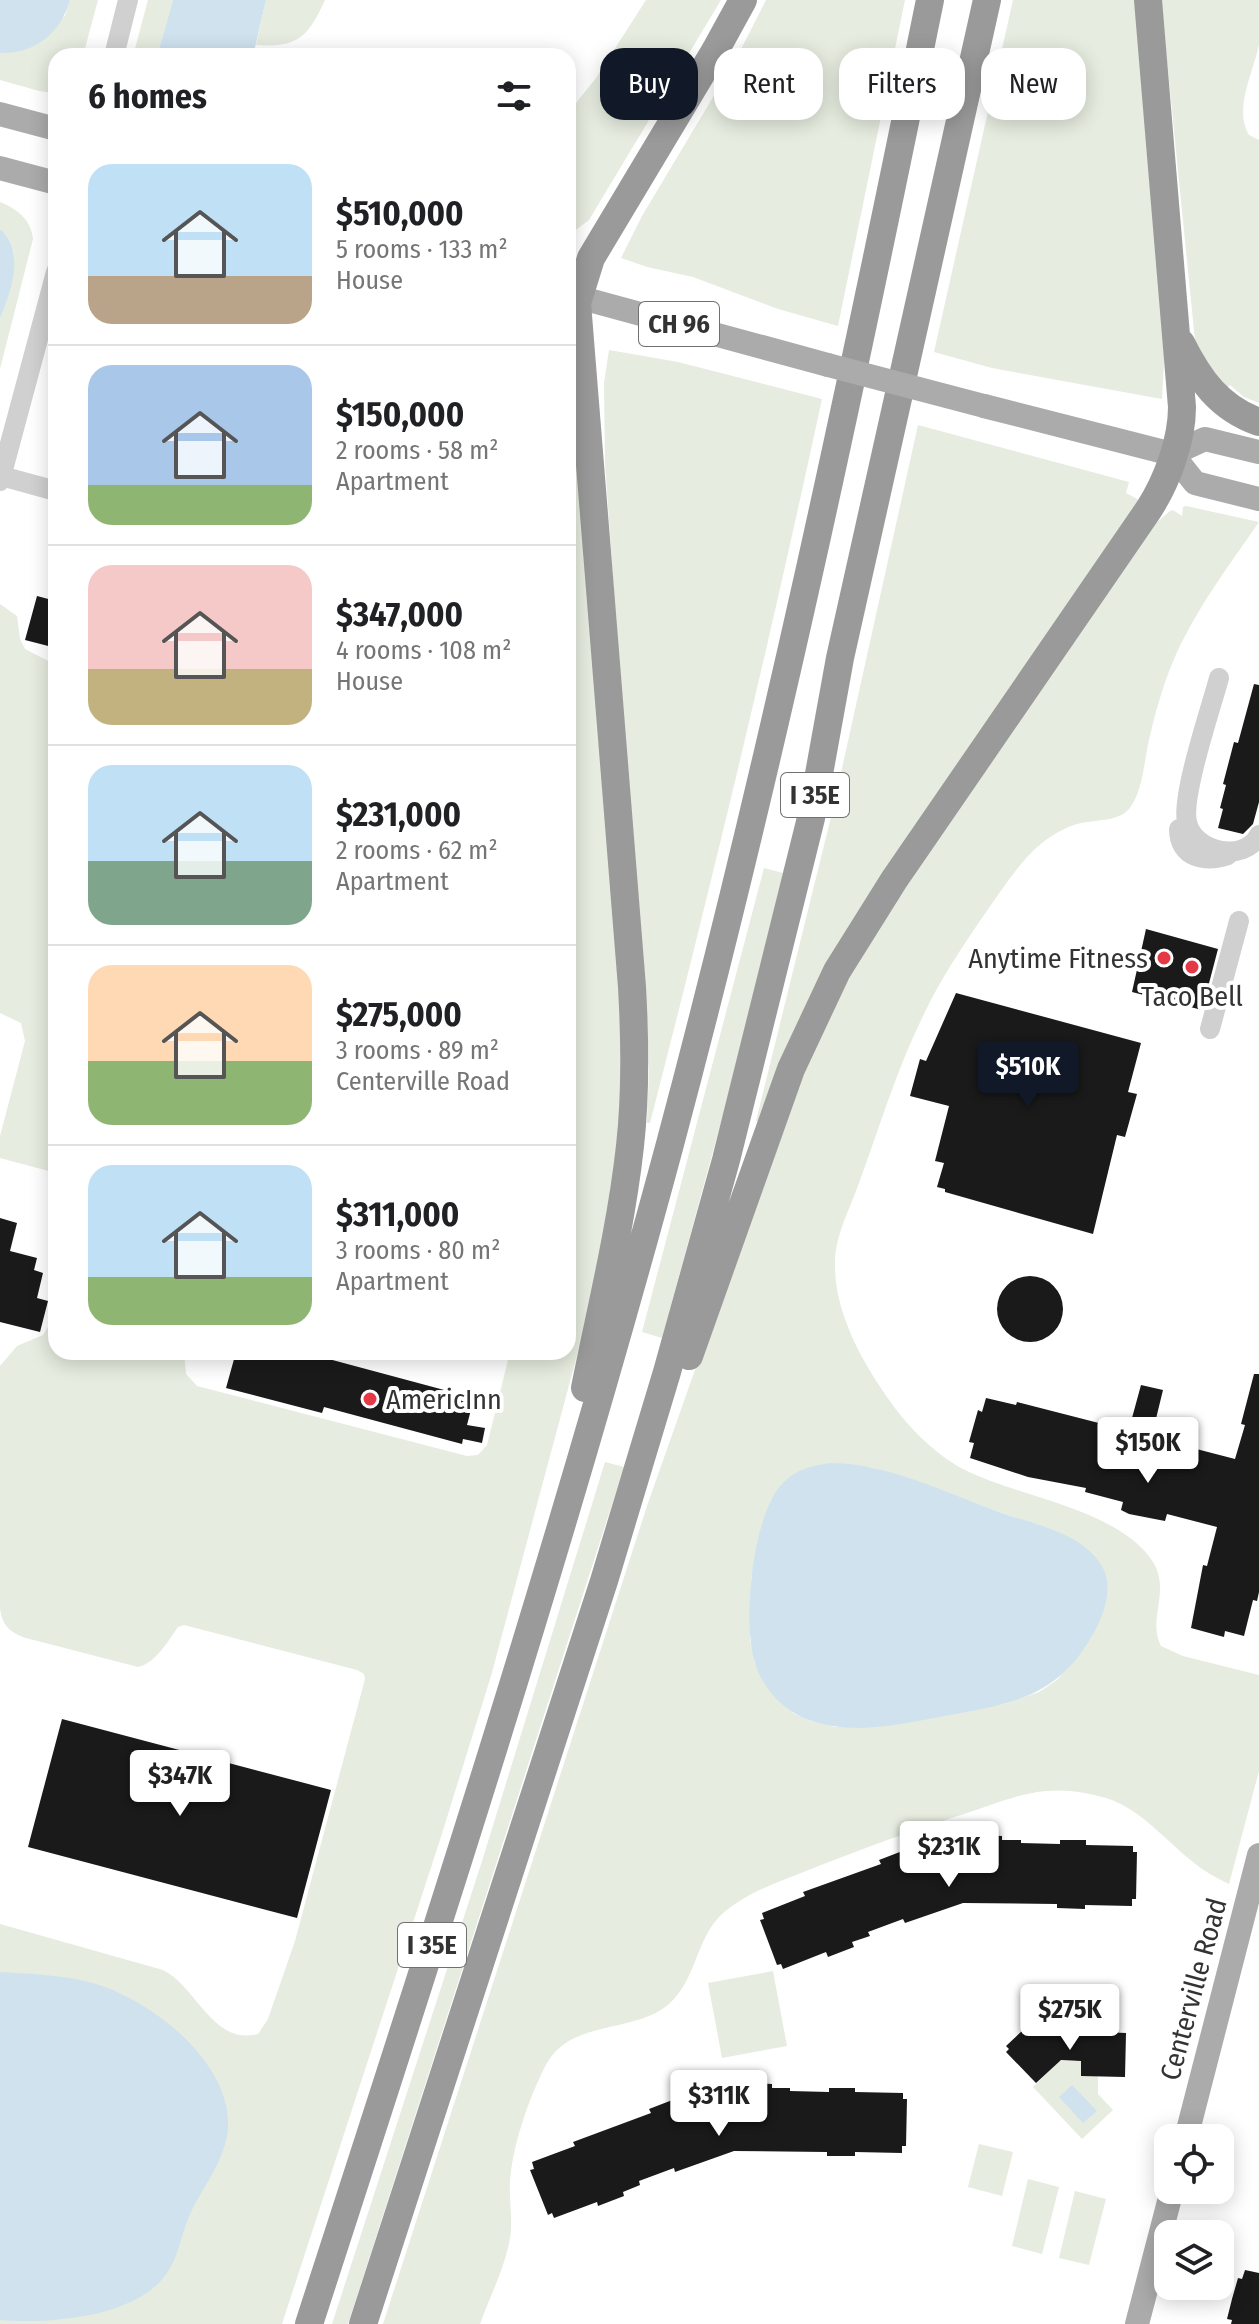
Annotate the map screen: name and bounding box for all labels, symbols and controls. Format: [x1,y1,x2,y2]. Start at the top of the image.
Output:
chip: Buy [600,48,698,120]
chip: Rent [714,48,823,120]
chip: Filters [839,48,965,120]
chip: New [981,48,1086,120]
icon: filters [492,74,536,118]
text: 6 homes [88,76,207,117]
text: $510,000 [336,193,464,234]
icon: home [152,196,248,292]
text: 5 rooms · 133 m² [336,234,508,265]
text: House [336,265,403,296]
road number: CH 96 [639,302,719,346]
text: $150,000 [336,394,464,435]
icon: home [152,397,248,493]
text: 2 rooms · 58 m² [336,435,498,466]
text: Apartment [336,466,449,497]
text: $347,000 [336,594,463,635]
icon: home [152,597,248,693]
text: 4 rooms · 108 m² [336,635,511,666]
text: House [336,666,403,697]
road number: I 35E [781,773,849,817]
text: $231,000 [336,794,461,835]
icon: home [152,797,248,893]
text: 2 rooms · 62 m² [336,835,498,866]
text: Apartment [336,866,449,897]
place label: Anytime Fitness [968,942,1148,975]
marker: Anytime Fitness [1155,949,1173,967]
marker: Taco Bell [1183,958,1201,976]
place label: Taco Bell [1141,980,1243,1013]
text: $275,000 [336,994,462,1035]
icon: home [152,997,248,1093]
text: 3 rooms · 89 m² [336,1035,499,1066]
pin: $510K [972,1041,1084,1109]
text: $510K [996,1051,1060,1082]
text: Centerville Road [336,1066,510,1097]
text: $311,000 [336,1194,459,1235]
icon: home [152,1197,248,1293]
text: 3 rooms · 80 m² [336,1235,500,1266]
text: Apartment [336,1266,449,1297]
place label: AmericInn [386,1383,502,1416]
marker: AmericInn [361,1390,379,1408]
pin: $150K [1092,1417,1204,1485]
text: $150K [1115,1427,1181,1458]
pin: $347K [124,1750,236,1818]
text: $347K [148,1760,212,1791]
pin: $231K [893,1821,1005,1889]
text: $231K [918,1831,980,1862]
street label: Centerville Road [1153,1894,1234,2084]
road number: I 35E [398,1923,466,1967]
pin: $275K [1014,1984,1126,2052]
text: $275K [1038,1994,1102,2025]
pin: $311K [663,2070,775,2138]
text: $311K [688,2080,750,2111]
map controls [1154,2124,1234,2300]
button: locate [1154,2124,1234,2204]
button: layers [1154,2220,1234,2300]

